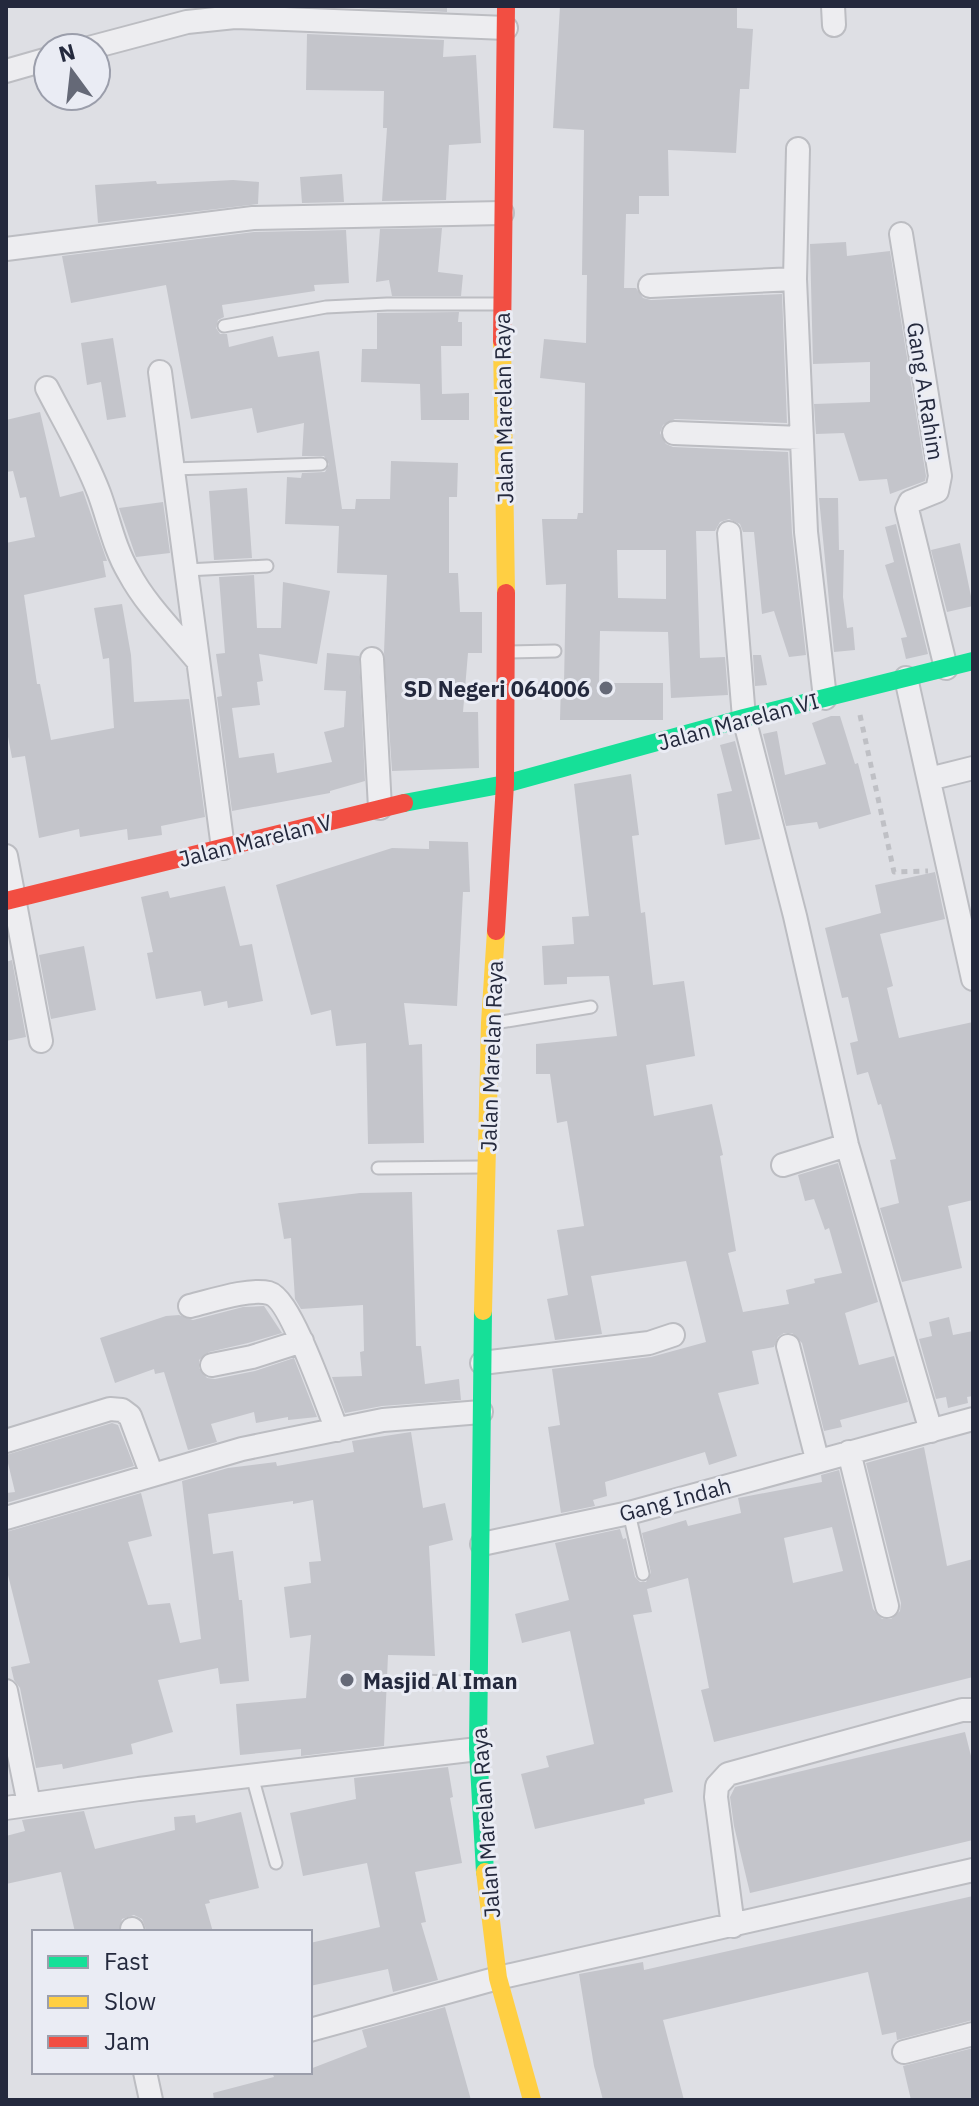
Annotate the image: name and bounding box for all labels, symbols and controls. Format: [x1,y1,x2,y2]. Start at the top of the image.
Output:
north arrow [32,32,112,112]
text: N [55,36,78,68]
street label: Jalan Marelan Raya [487,312,519,504]
street label: Gang A.Rahim [901,320,951,462]
place label: SD Negeri 064006 [404,674,590,703]
marker: SD Negeri 064006 [597,679,615,697]
street label: Jalan Marelan VI [654,686,822,756]
street label: Jalan Marelan V [175,807,335,873]
street label: Jalan Marelan Raya [473,960,509,1152]
street label: Gang Indah [616,1470,734,1528]
place label: Masjid Al Iman [363,1666,518,1695]
marker: Masjid Al Iman [338,1671,356,1689]
street label: Jalan Marelan Raya [464,1726,506,1919]
legend [32,1930,312,2074]
text: Fast [104,1945,149,1977]
text: Slow [104,1985,156,2017]
text: Jam [104,2025,150,2057]

